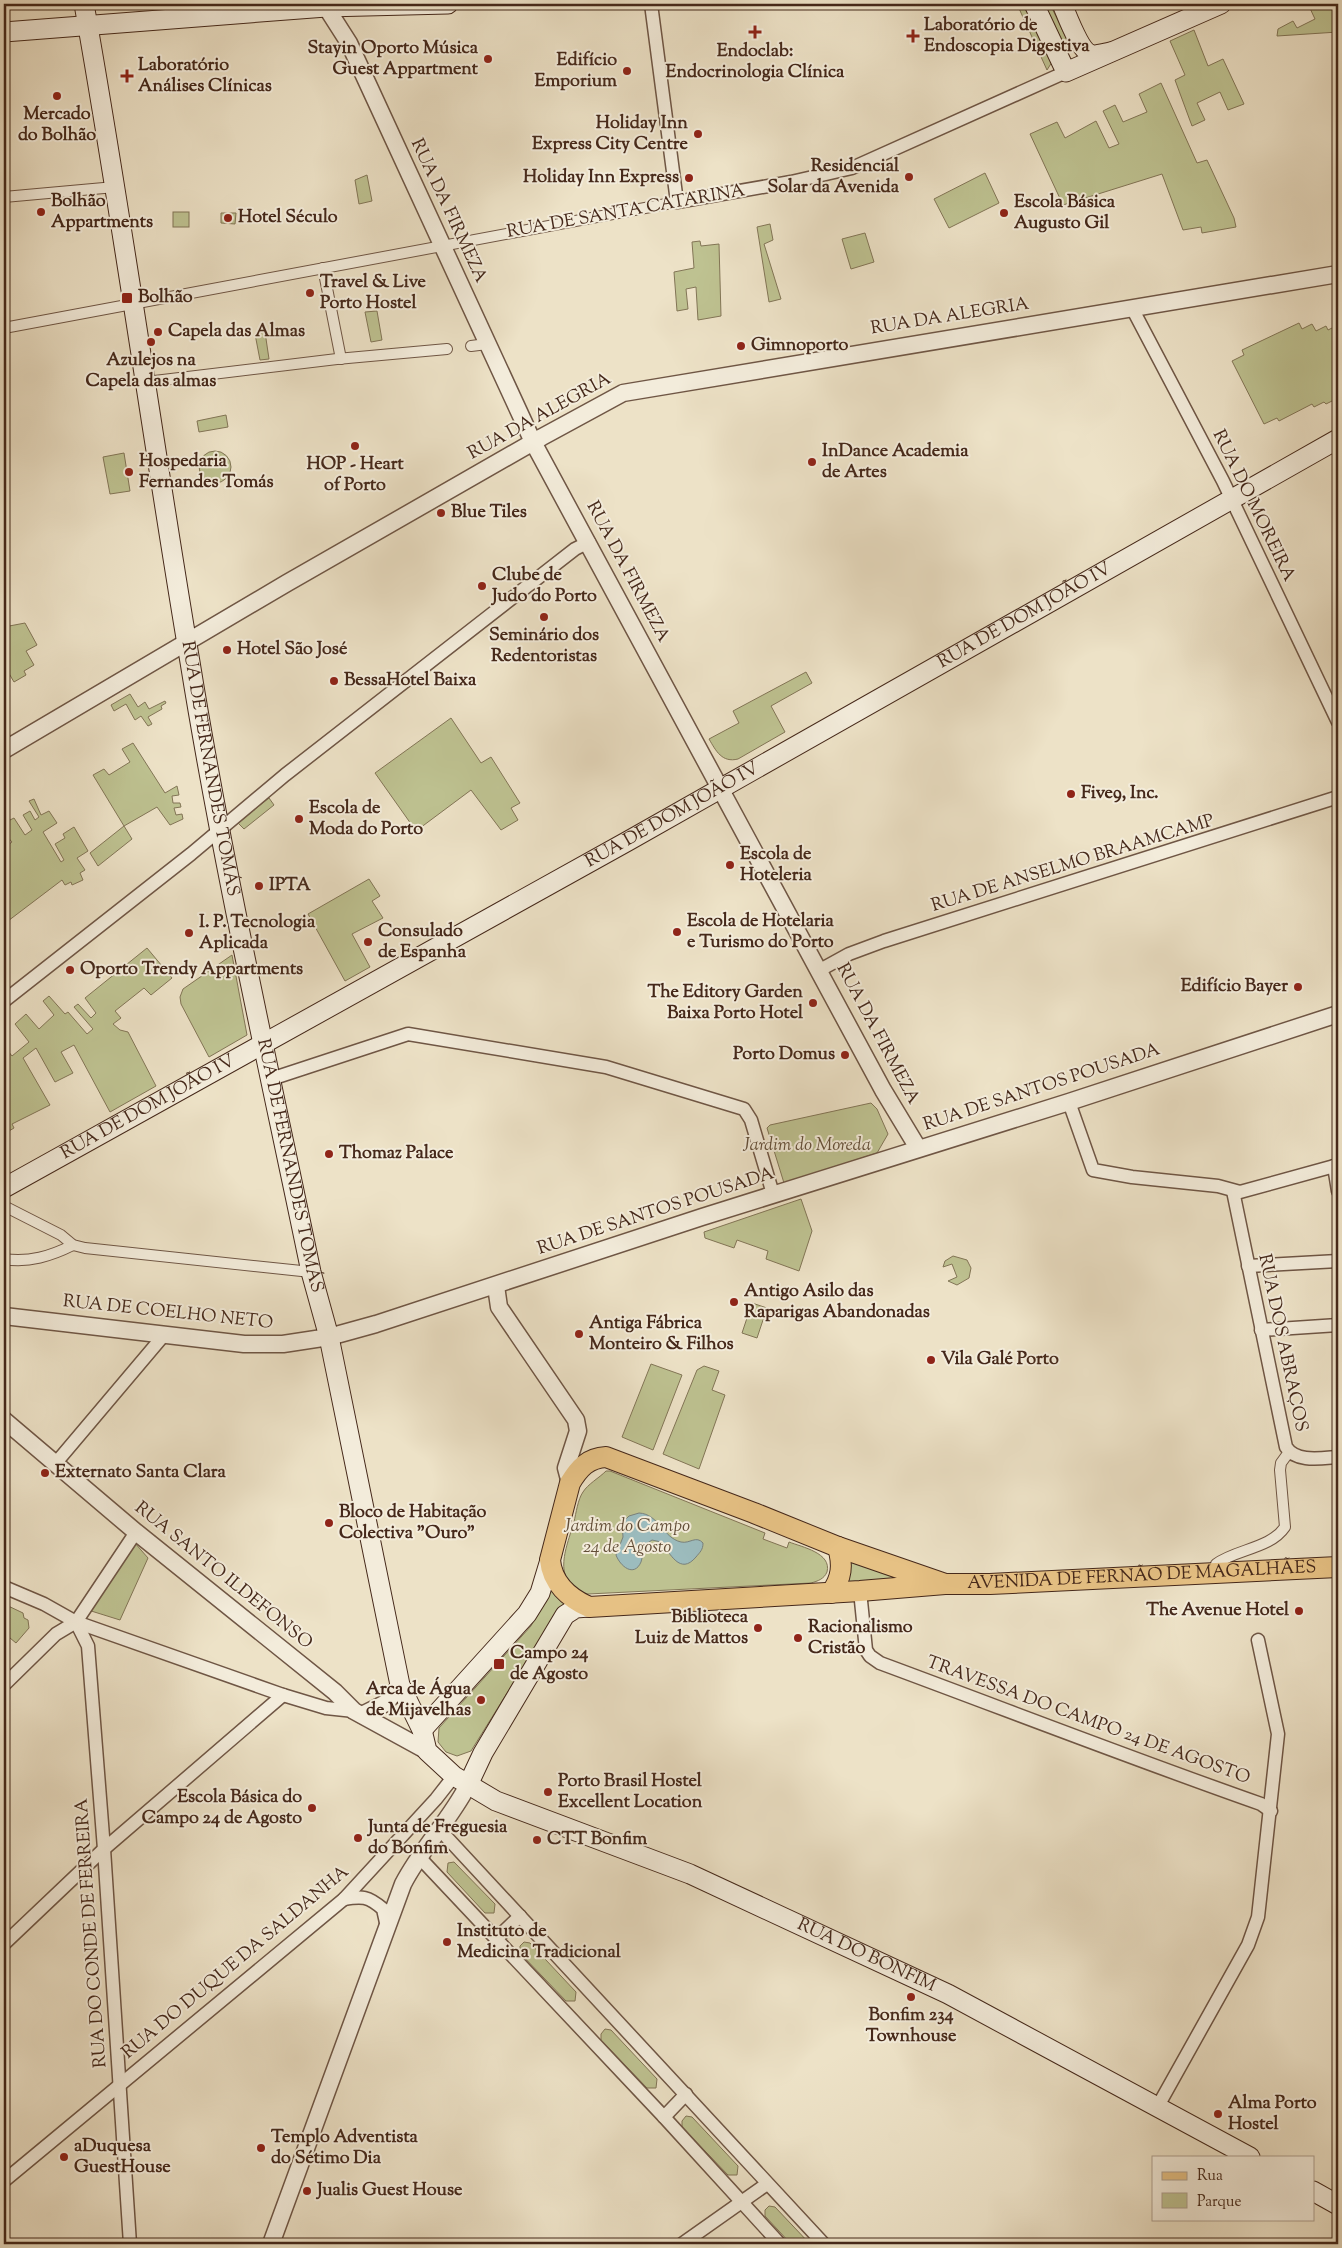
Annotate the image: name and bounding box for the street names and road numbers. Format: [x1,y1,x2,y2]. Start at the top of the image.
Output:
street label: RUA DA FIRMEZA [403,134,493,288]
street label: RUA DE SANTA CATARINA [505,178,748,246]
street label: RUA DA ALEGRIA [869,292,1032,342]
street label: RUA DA ALEGRIA [464,367,617,467]
street label: RUA DO MOREIRA [1205,426,1301,587]
street label: RUA DA FIRMEZA [579,497,675,648]
street label: RUA DE DOM JOÃO IV [933,557,1117,676]
street label: RUA DE FERNANDES TOMÁS [174,639,245,899]
street label: RUA DE DOM JOÃO IV [581,756,764,875]
street label: RUA DE ANSELMO BRAAMCAMP [928,809,1218,919]
street label: RUA DA FIRMEZA [829,959,925,1110]
street label: RUA DE FERNANDES TOMÁS [249,1036,329,1296]
street label: RUA DE SANTOS POUSADA [920,1037,1164,1139]
street label: RUA DE DOM JOÃO IV [56,1049,240,1167]
street label: RUA DE SANTOS POUSADA [534,1161,778,1263]
street label: RUA DOS ABRAÇOS [1250,1252,1314,1434]
street label: RUA DE COELHO NETO [62,1289,274,1337]
street label: RUA SANTO ILDEFONSO [128,1496,318,1656]
street label: AVENIDA DE FERNÃO DE MAGALHÃES [967,1555,1317,1597]
street label: TRAVESSA DO CAMPO 24 DE AGOSTO [922,1650,1254,1792]
street label: RUA DO CONDE DE FERREIRA [70,1797,114,2069]
street label: RUA DO DUQUE DA SALDANHA [117,1860,356,2066]
street label: RUA DO BONFIM [792,1912,940,2000]

